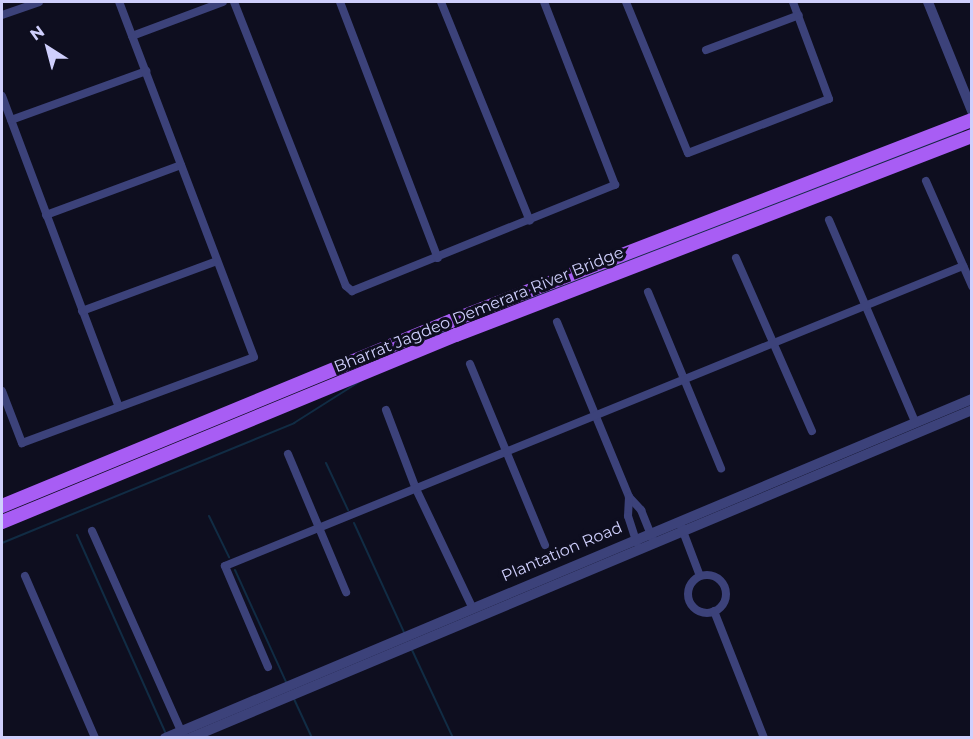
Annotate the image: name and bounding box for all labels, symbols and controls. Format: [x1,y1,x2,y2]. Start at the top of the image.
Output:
north arrow [18,18,78,78]
text: N [26,22,48,45]
street label: Bharrat Jagdeo Demerara River Bridge [331,243,627,377]
street label: Plantation Road [499,518,625,586]

